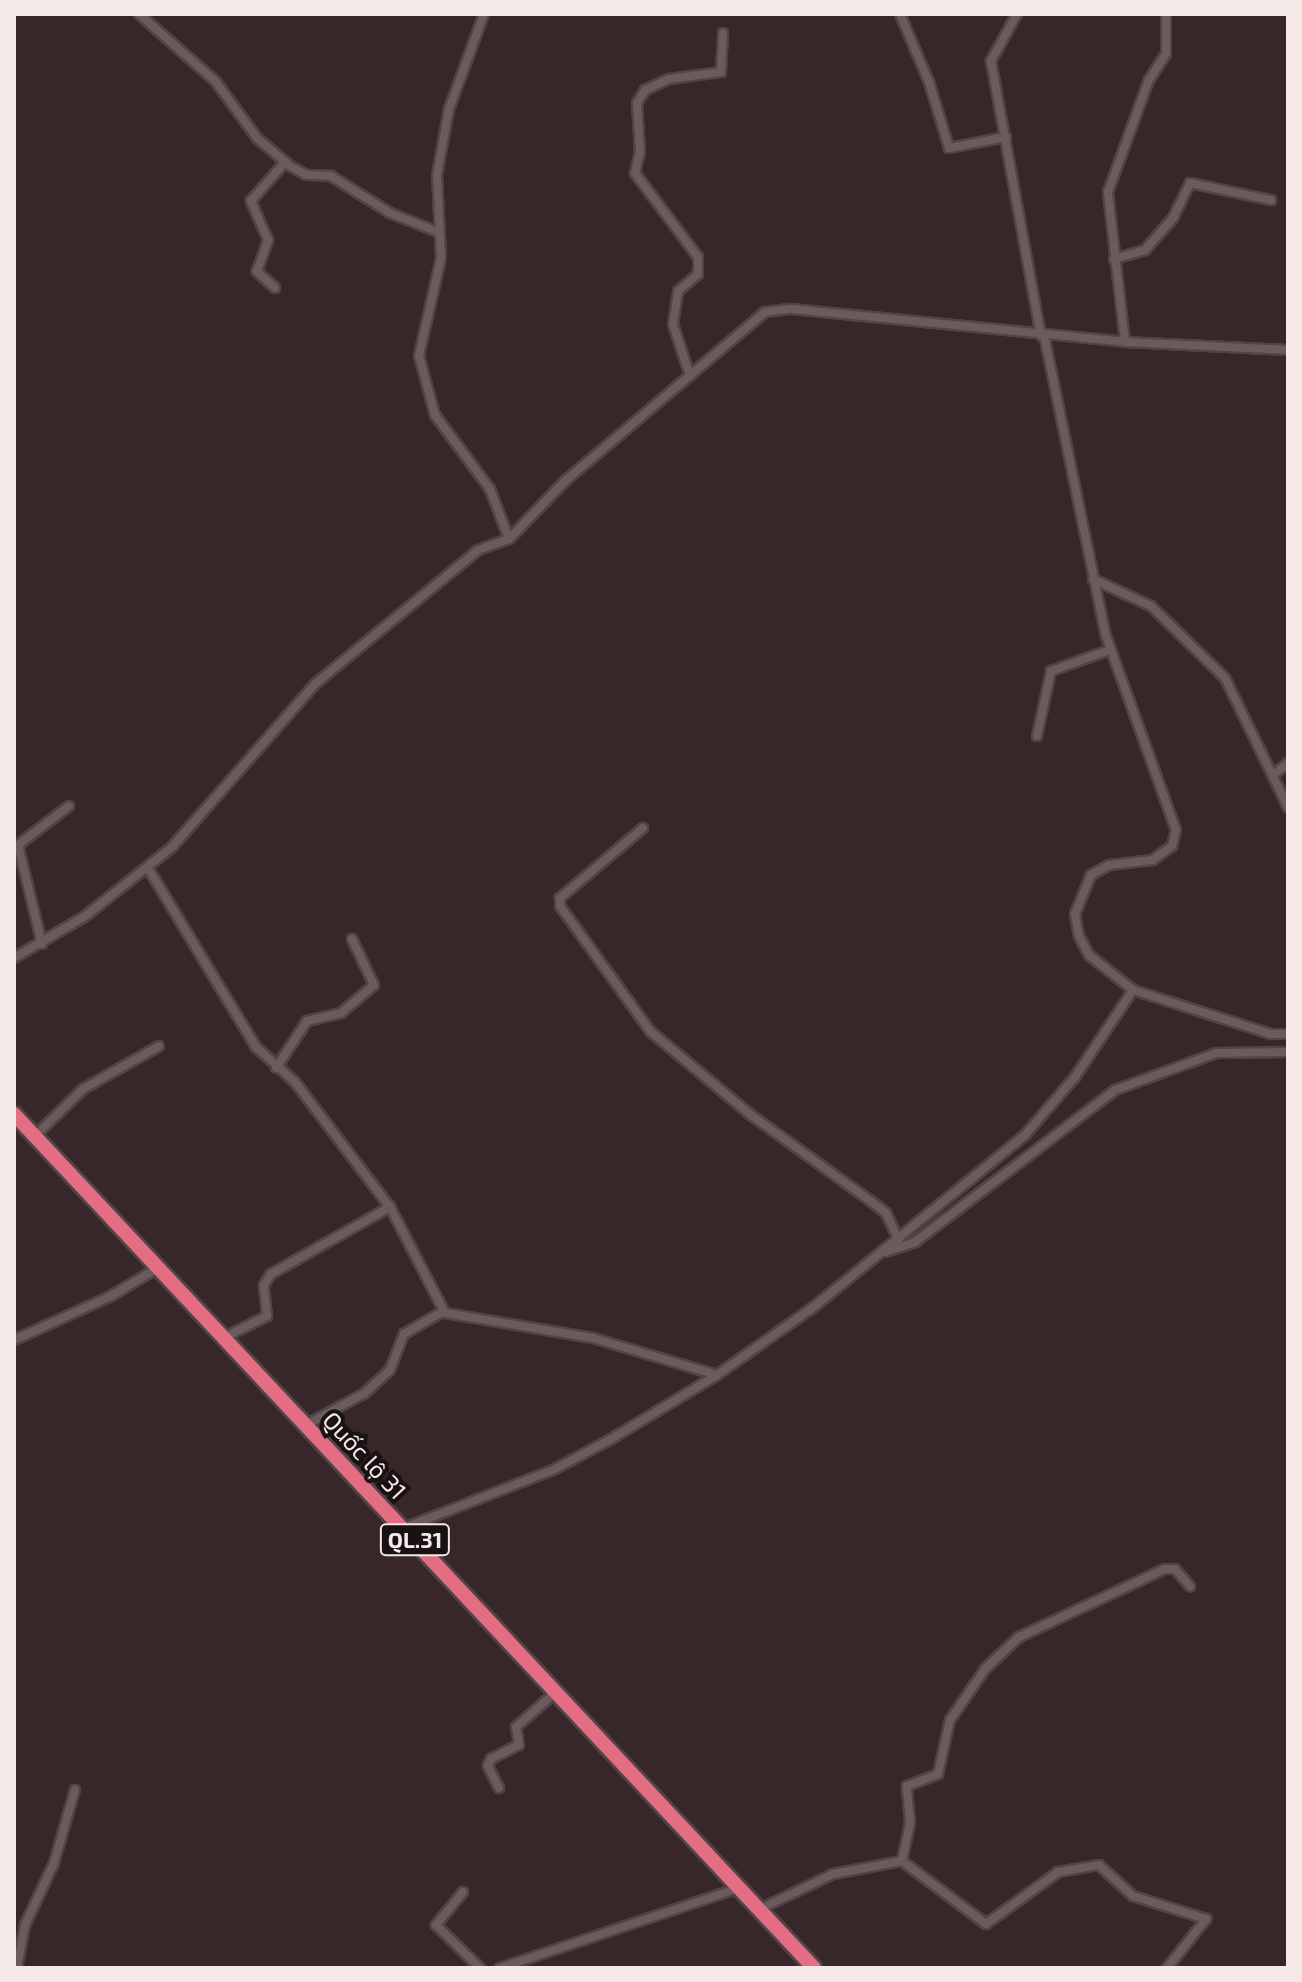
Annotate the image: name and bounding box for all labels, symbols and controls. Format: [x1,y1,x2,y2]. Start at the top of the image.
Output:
street label: Quốc lộ 31 [317,1405,413,1505]
road number: QL.31 [379,1522,451,1558]

